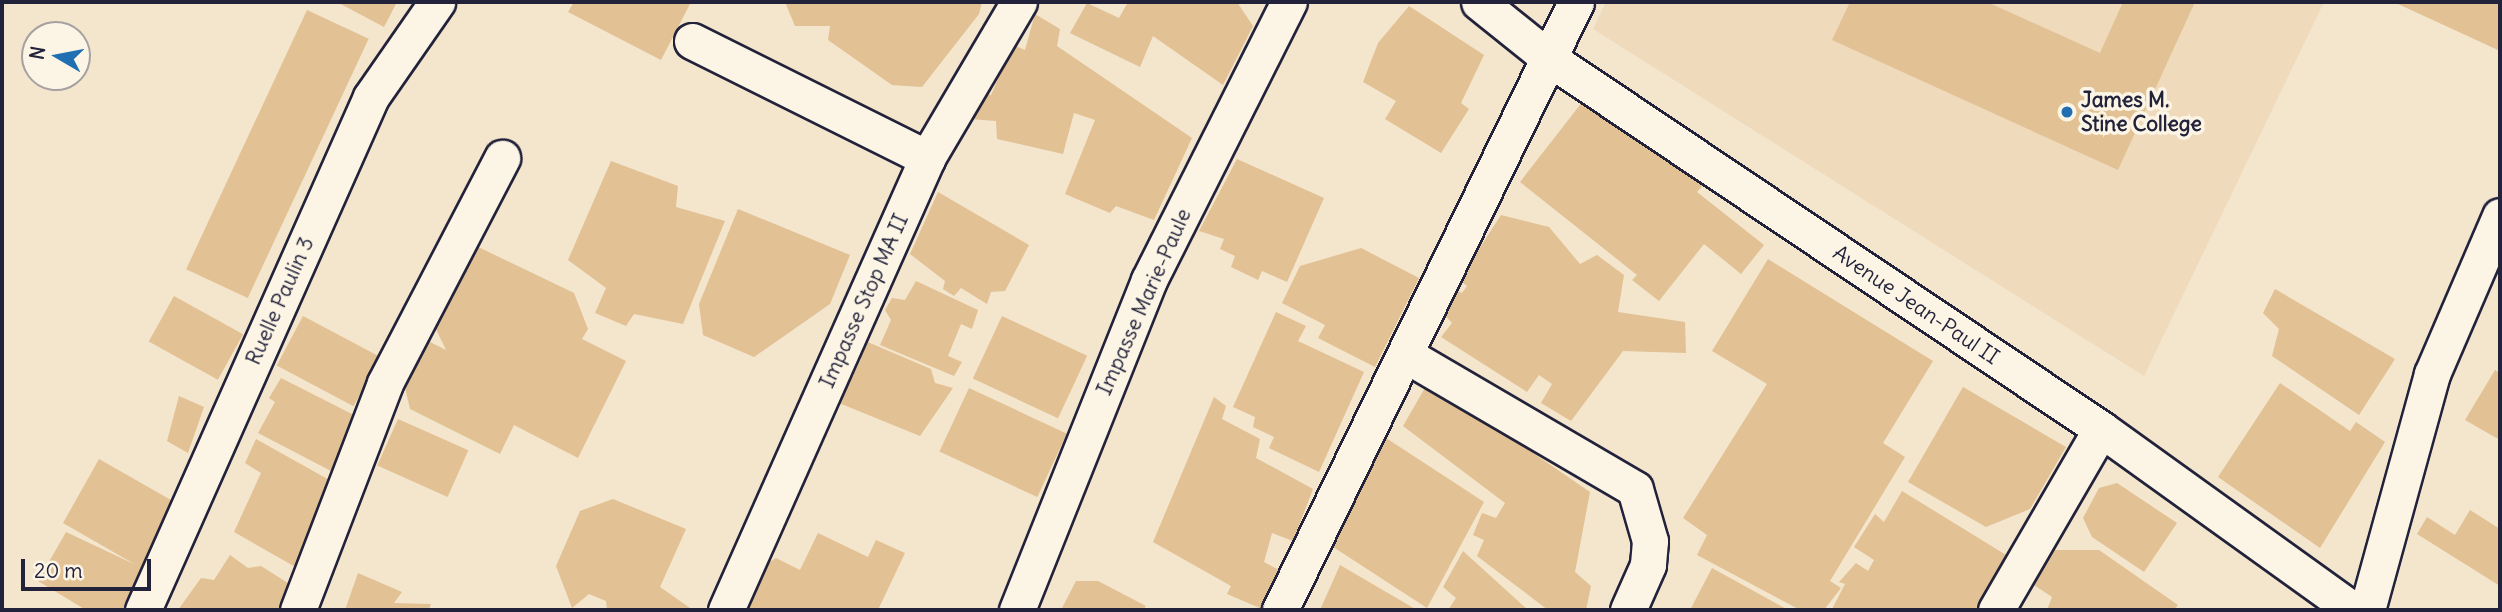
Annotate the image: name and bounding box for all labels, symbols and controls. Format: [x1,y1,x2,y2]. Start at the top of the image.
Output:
north arrow [21,21,91,91]
text: N [24,44,50,61]
place label: James M. Stine College [2081,87,2202,137]
marker: James M. Stine College [2059,104,2075,120]
street label: Impasse Marie-Paule [1091,205,1197,399]
street label: Impasse Stop MA II [814,210,914,392]
street label: Ruelle Paulin 3 [241,233,319,369]
street label: Avenue Jean-Paul II [1828,240,2004,370]
scale bar [24,546,154,590]
text: 20 m [34,557,83,584]

